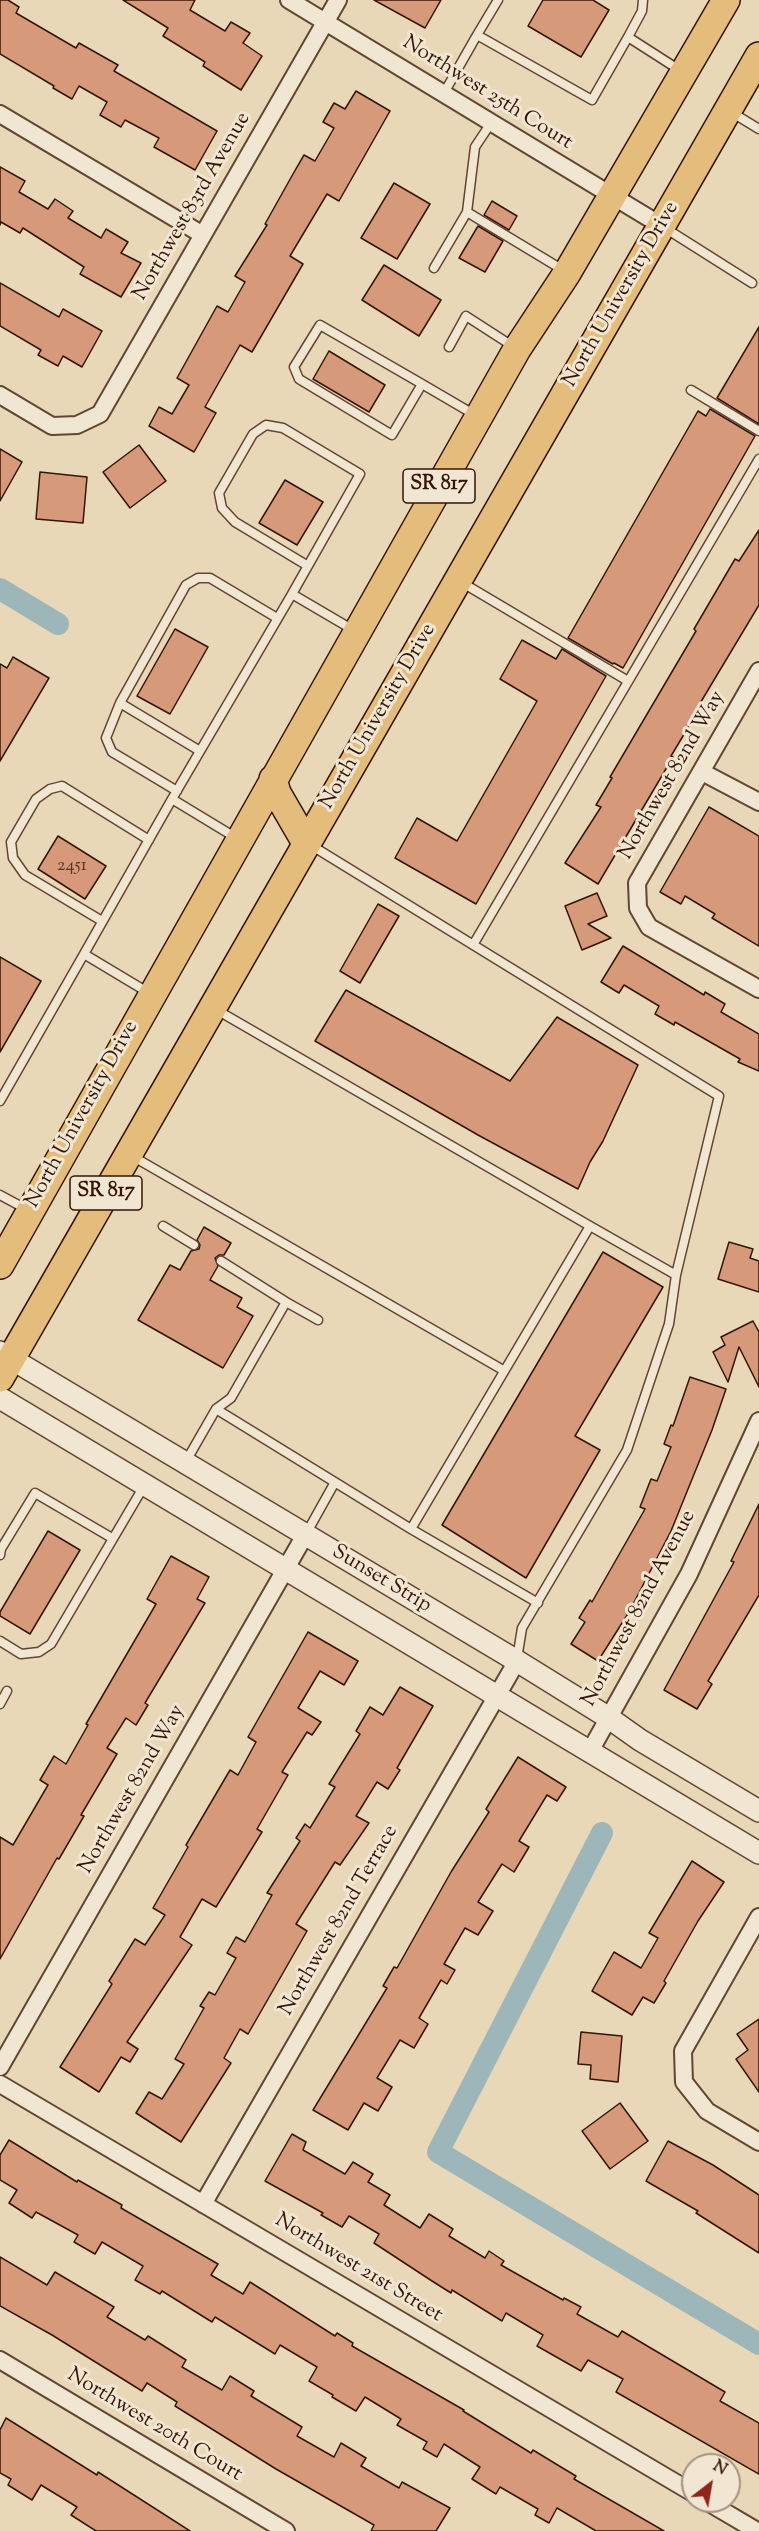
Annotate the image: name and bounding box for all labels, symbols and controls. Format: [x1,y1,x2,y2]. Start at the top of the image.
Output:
street label: Northwest 25th Court [397,31,577,157]
street label: Northwest 83rd Avenue [129,108,257,306]
street label: North University Drive [559,198,685,392]
road number: SR 817 [403,469,475,503]
street label: North University Drive [316,620,442,814]
street label: Northwest 82nd Way [614,687,732,865]
house number: 2451 [57,856,87,878]
street label: North University Drive [21,1017,145,1213]
road number: SR 817 [70,1176,142,1210]
street label: Northwest 82nd Avenue [578,1507,702,1711]
street label: Sunset Strip [327,1540,435,1620]
street label: Northwest 82nd Way [74,1701,192,1879]
street label: Northwest 82nd Terrace [275,1821,405,2021]
street label: Northwest 21st Street [270,2209,446,2329]
street label: Northwest 20th Court [62,2364,246,2488]
north arrow [681,2453,741,2513]
text: N [708,2456,731,2482]

